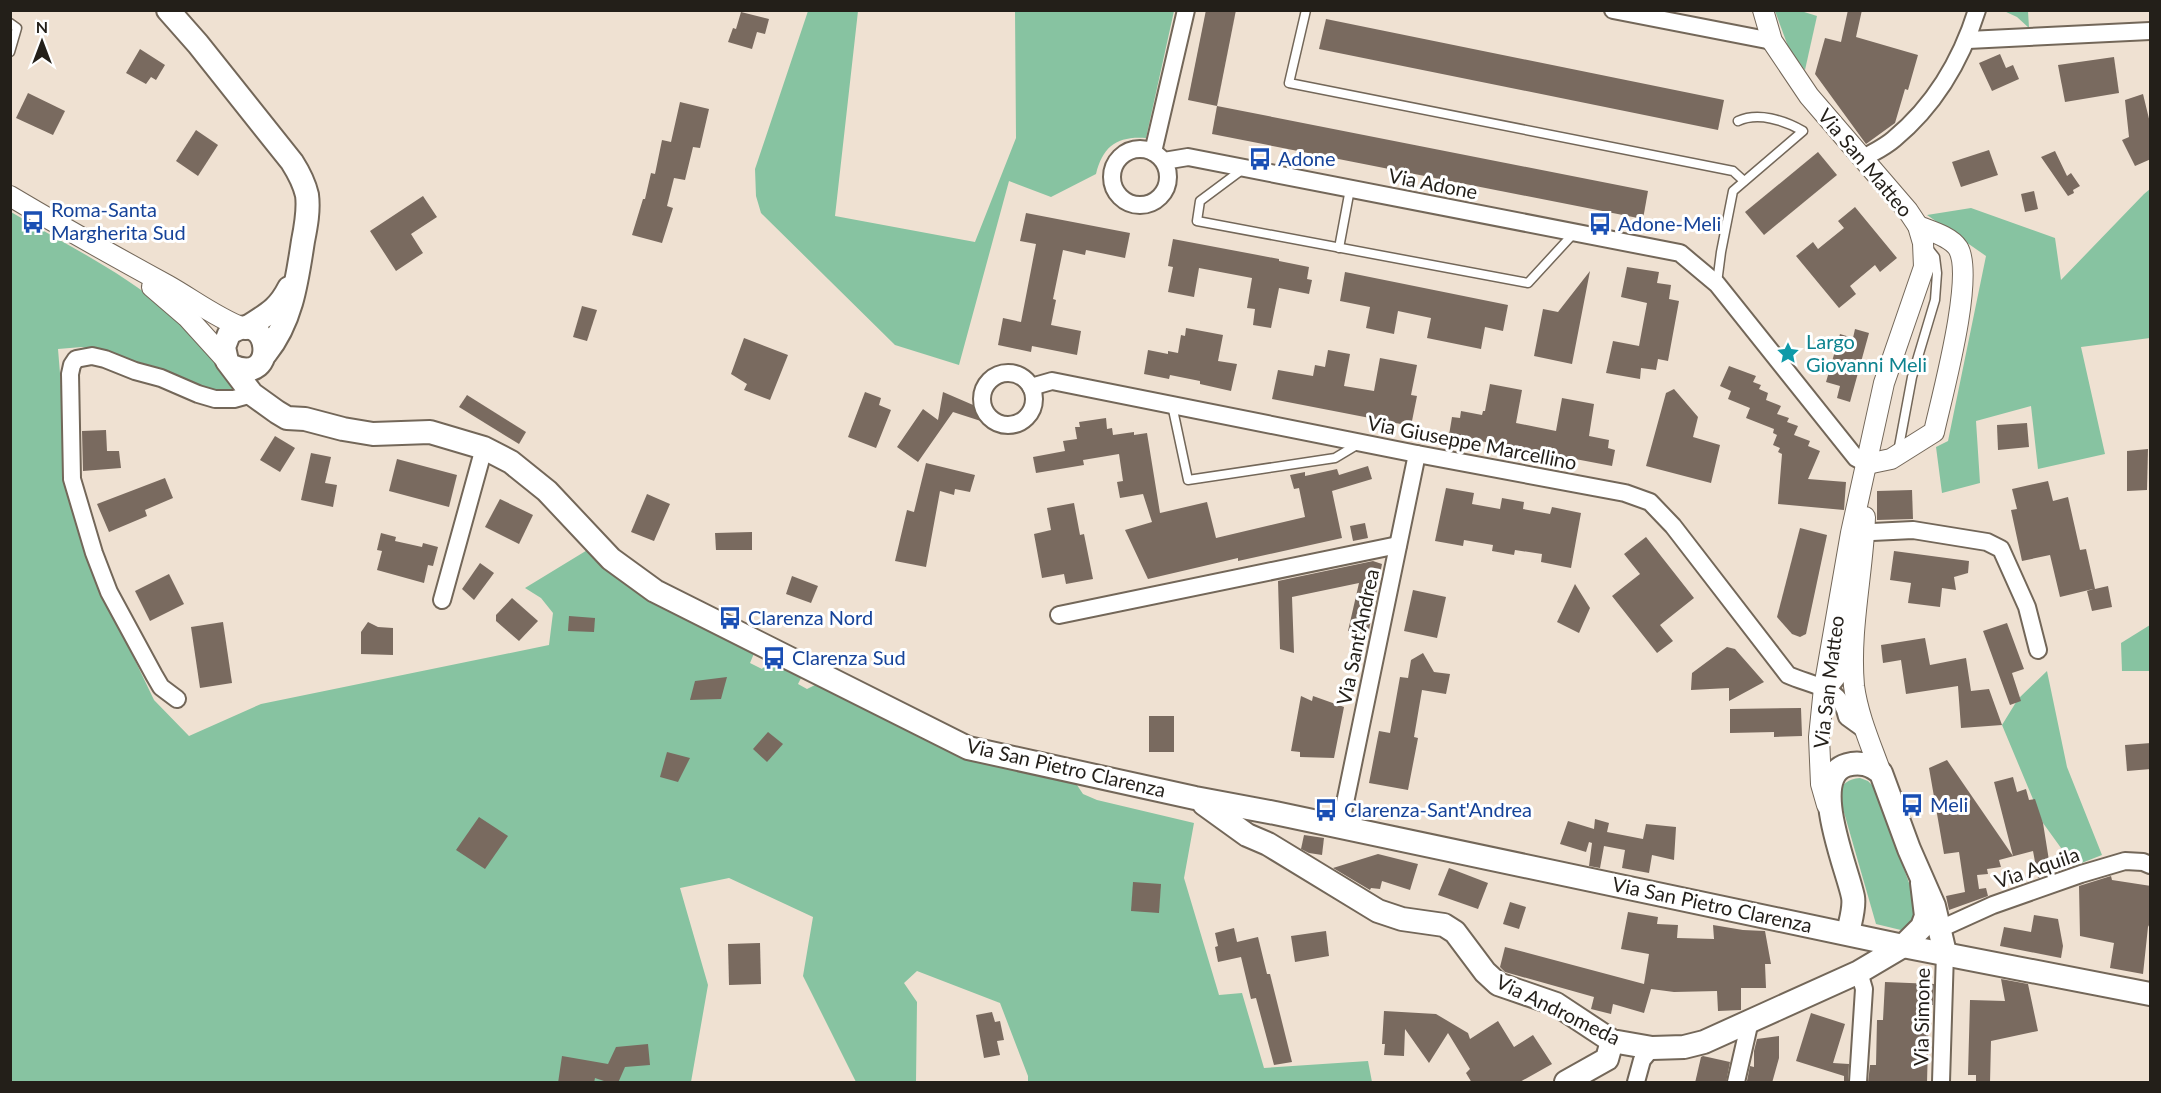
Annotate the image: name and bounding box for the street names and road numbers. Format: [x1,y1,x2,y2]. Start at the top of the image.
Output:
street label: Via San Matteo [1814,103,1918,221]
street label: Via Adone [1387,163,1480,203]
street label: Via Giuseppe Marcellino [1365,410,1579,474]
street label: Via Sant'Andrea [1331,567,1383,707]
street label: Via San Matteo [1808,614,1848,750]
street label: Via San Pietro Clarenza [964,732,1168,802]
street label: Via Aquila [1991,841,2082,893]
street label: Via San Pietro Clarenza [1610,871,1814,937]
street label: Via Simone [1908,968,1934,1066]
street label: Via Andromeda [1493,969,1624,1049]

